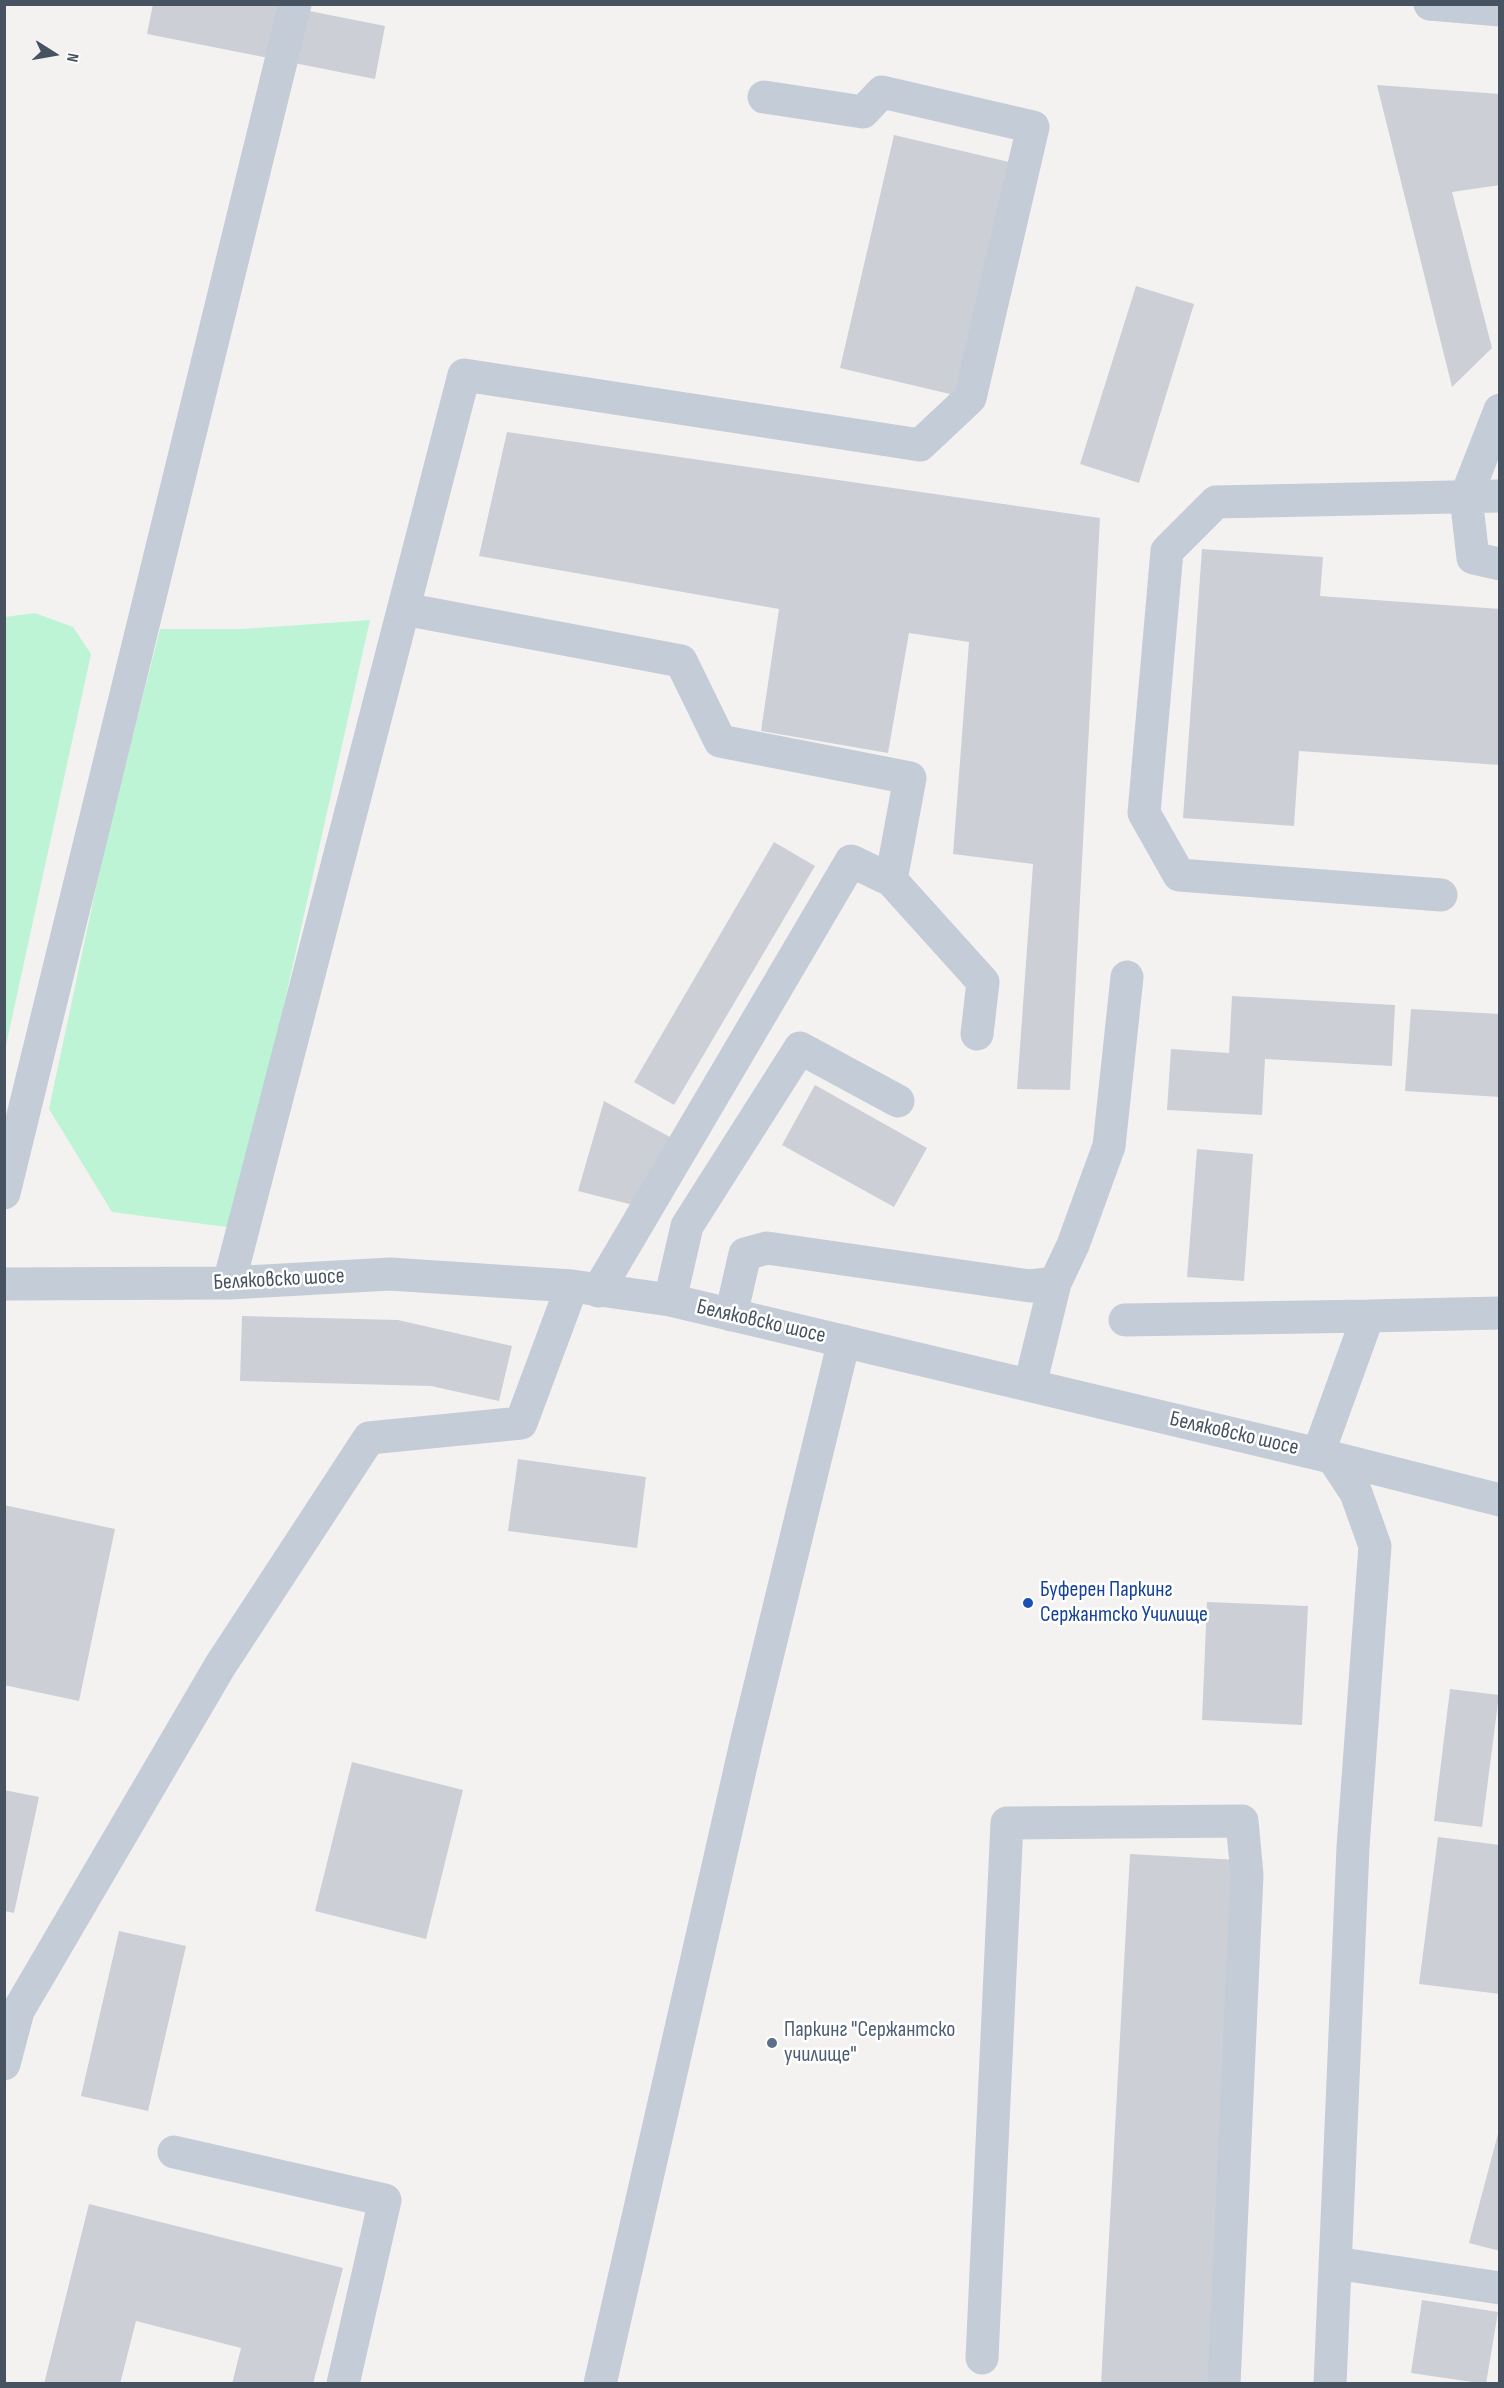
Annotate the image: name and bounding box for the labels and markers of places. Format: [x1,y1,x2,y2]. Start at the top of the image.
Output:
place label: Буферен Паркинг Сержантско Училище [1040,1577,1208,1628]
marker: Буферен Паркинг Сержантско Училище [1021,1596,1035,1610]
place label: Паркинг "Сержантско училище" [784,2017,955,2068]
marker: Паркинг "Сержантско училище" [765,2036,779,2050]

